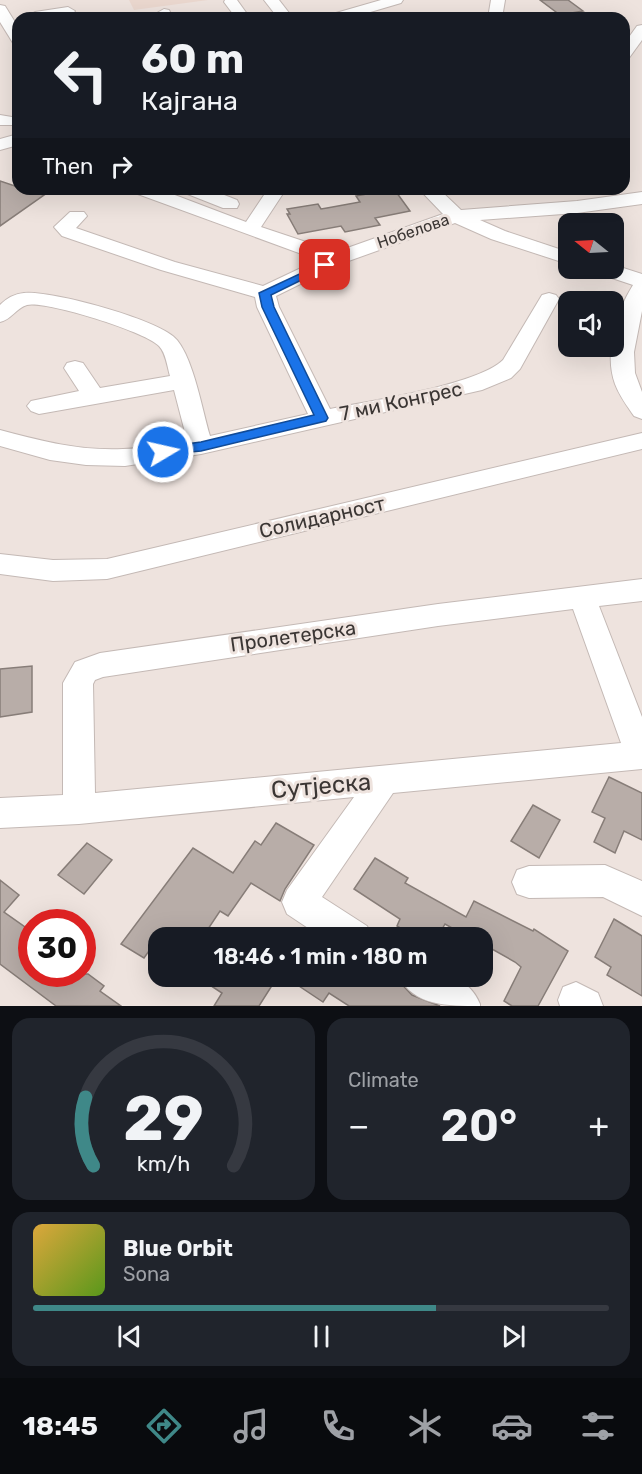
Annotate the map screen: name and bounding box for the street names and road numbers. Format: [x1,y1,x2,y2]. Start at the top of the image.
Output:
street label: Нобелова [374,210,452,252]
street label: 7 ми Конгрес [338,376,464,426]
street label: Солидарност [257,491,387,543]
street label: Пролетерска [229,615,357,657]
street label: Сутјеска [270,768,372,804]

